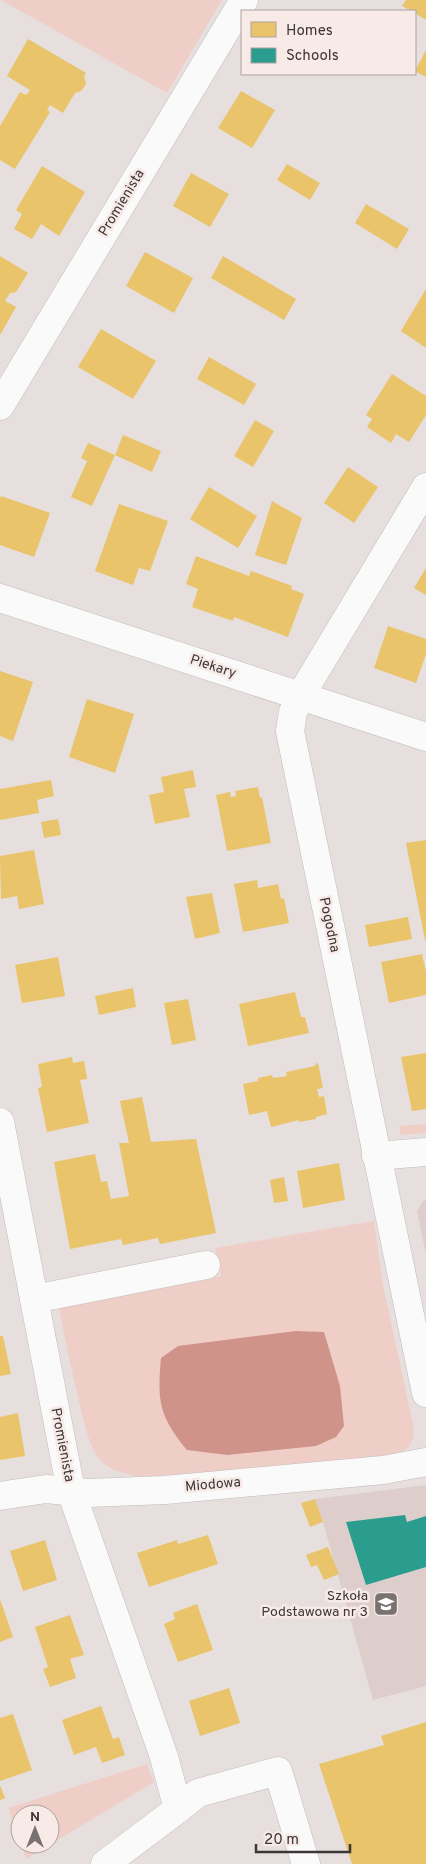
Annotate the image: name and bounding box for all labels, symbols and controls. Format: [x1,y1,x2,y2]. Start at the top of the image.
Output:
legend [241,10,416,75]
text: Homes [286,22,333,41]
text: Schools [286,47,339,66]
street label: Promienista [95,166,149,240]
street label: Piekary [188,652,238,682]
street label: Pogodna [315,896,343,954]
street label: Promienista [46,1407,78,1483]
street label: Miodowa [185,1474,241,1496]
place label: Szkoła Podstawowa nr 3 [261,1588,368,1621]
school or university icon: Szkoła Podstawowa nr 3 [373,1591,399,1617]
north arrow [10,1804,60,1854]
text: N [30,1809,40,1826]
scale bar [256,1822,350,1854]
text: 20 m [264,1831,299,1850]

